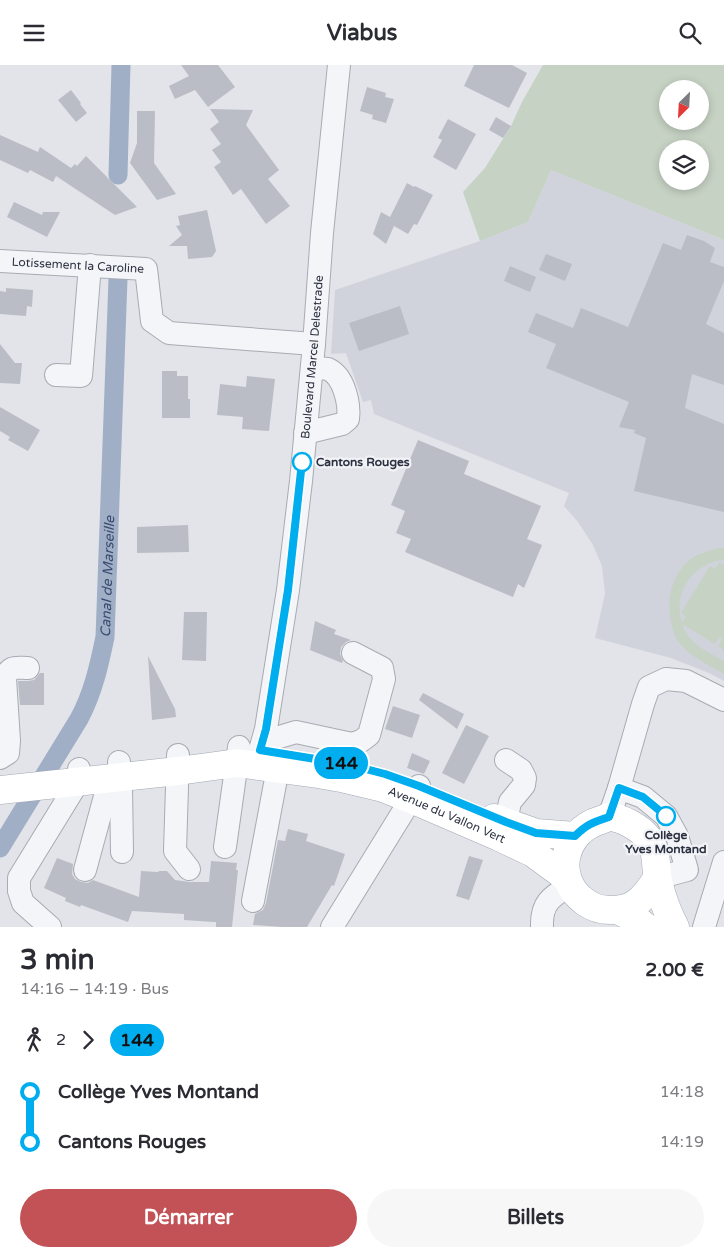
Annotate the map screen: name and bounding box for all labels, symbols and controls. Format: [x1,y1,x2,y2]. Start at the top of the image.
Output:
icon: menu [20,19,48,47]
icon: search [676,19,704,47]
text: Viabus [327,20,397,46]
north arrow [659,80,709,130]
map controls [659,80,709,190]
button: layers [659,140,709,190]
street label: Lotissement la Caroline [11,255,145,276]
street label: Boulevard Marcel Delestrade [298,274,326,439]
marker: Cantons Rouges [292,452,312,472]
place label: Cantons Rouges [316,455,410,470]
water label: Canal de Marseille [97,515,118,638]
line badge: 144 [312,747,370,779]
text: 144 [324,752,358,774]
street label: Avenue du Vallon Vert [386,784,508,846]
marker: Collège Yves Montand [656,806,676,826]
place label: Collège Yves Montand [625,828,707,856]
text: 3 min [20,943,95,977]
text: 2.00 € [645,959,704,981]
text: 14:16 – 14:19 · Bus [20,979,169,999]
icon: walk [20,1026,48,1054]
icon: forward [74,1026,102,1054]
text: 144 [120,1029,154,1051]
text: 2 [56,1030,66,1050]
text: Collège Yves Montand [58,1081,259,1103]
text: 14:18 [660,1082,704,1102]
text: Cantons Rouges [58,1131,206,1153]
text: 14:19 [660,1132,704,1152]
button: Démarrer [20,1189,357,1247]
button: Billets [367,1189,704,1247]

